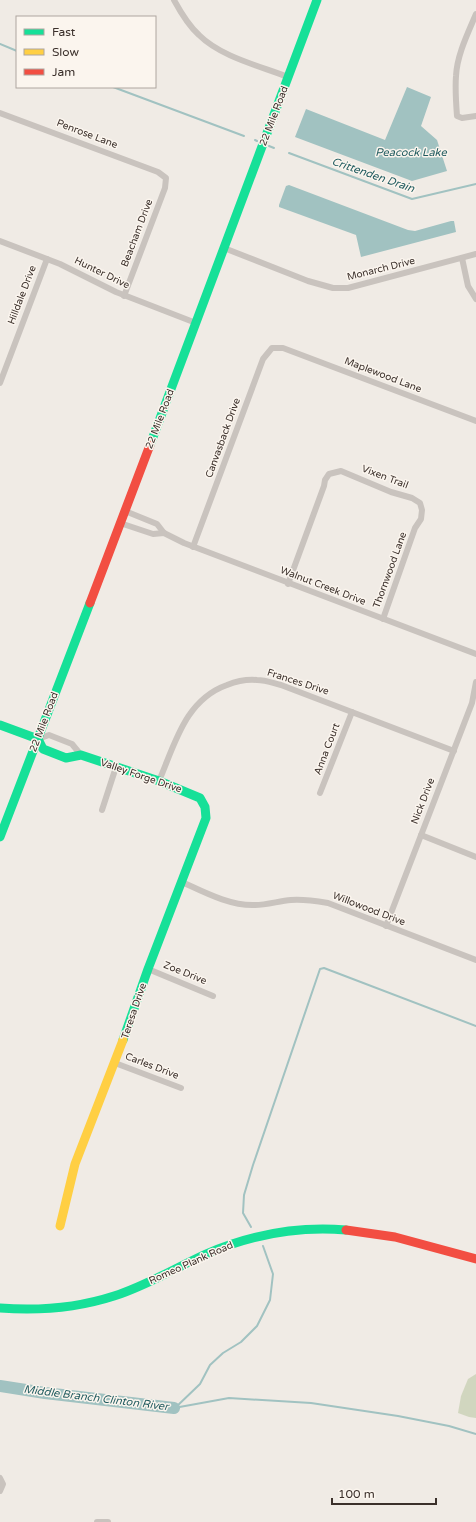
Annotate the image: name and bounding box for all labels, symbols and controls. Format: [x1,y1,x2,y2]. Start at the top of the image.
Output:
legend [16,16,156,88]
text: Fast [52,25,76,39]
text: Slow [52,45,79,59]
text: Jam [52,65,75,79]
street label: 22 Mile Road [257,84,291,148]
street label: Penrose Lane [55,117,119,151]
water label: Peacock Lake [375,146,448,159]
water label: Crittenden Drain [330,155,416,195]
street label: Beacham Drive [119,197,156,269]
street label: Hunter Drive [72,254,132,292]
street label: Monarch Drive [346,255,417,283]
street label: Hilldale Drive [5,263,39,326]
street label: Maplewood Lane [343,355,424,395]
street label: 22 Mile Road [143,387,177,451]
street label: Canvasback Drive [203,396,243,480]
street label: Vixen Trail [360,463,410,491]
street label: Thornwood Lane [371,530,409,610]
street label: Walnut Creek Drive [278,564,368,608]
street label: Frances Drive [266,666,331,698]
street label: 22 Mile Road [27,690,61,754]
street label: Anna Court [312,721,342,777]
street label: Valley Forge Drive [99,756,184,796]
street label: Nick Drive [409,776,437,826]
street label: Willowood Drive [331,890,407,929]
street label: Zoe Drive [162,959,209,987]
street label: Teresa Drive [119,981,149,1040]
street label: Carles Drive [123,1050,181,1082]
street label: Romeo Plank Road [147,1239,235,1287]
water label: Middle Branch Clinton River [23,1383,171,1414]
scale bar [332,1480,436,1506]
text: 100 m [338,1487,375,1501]

